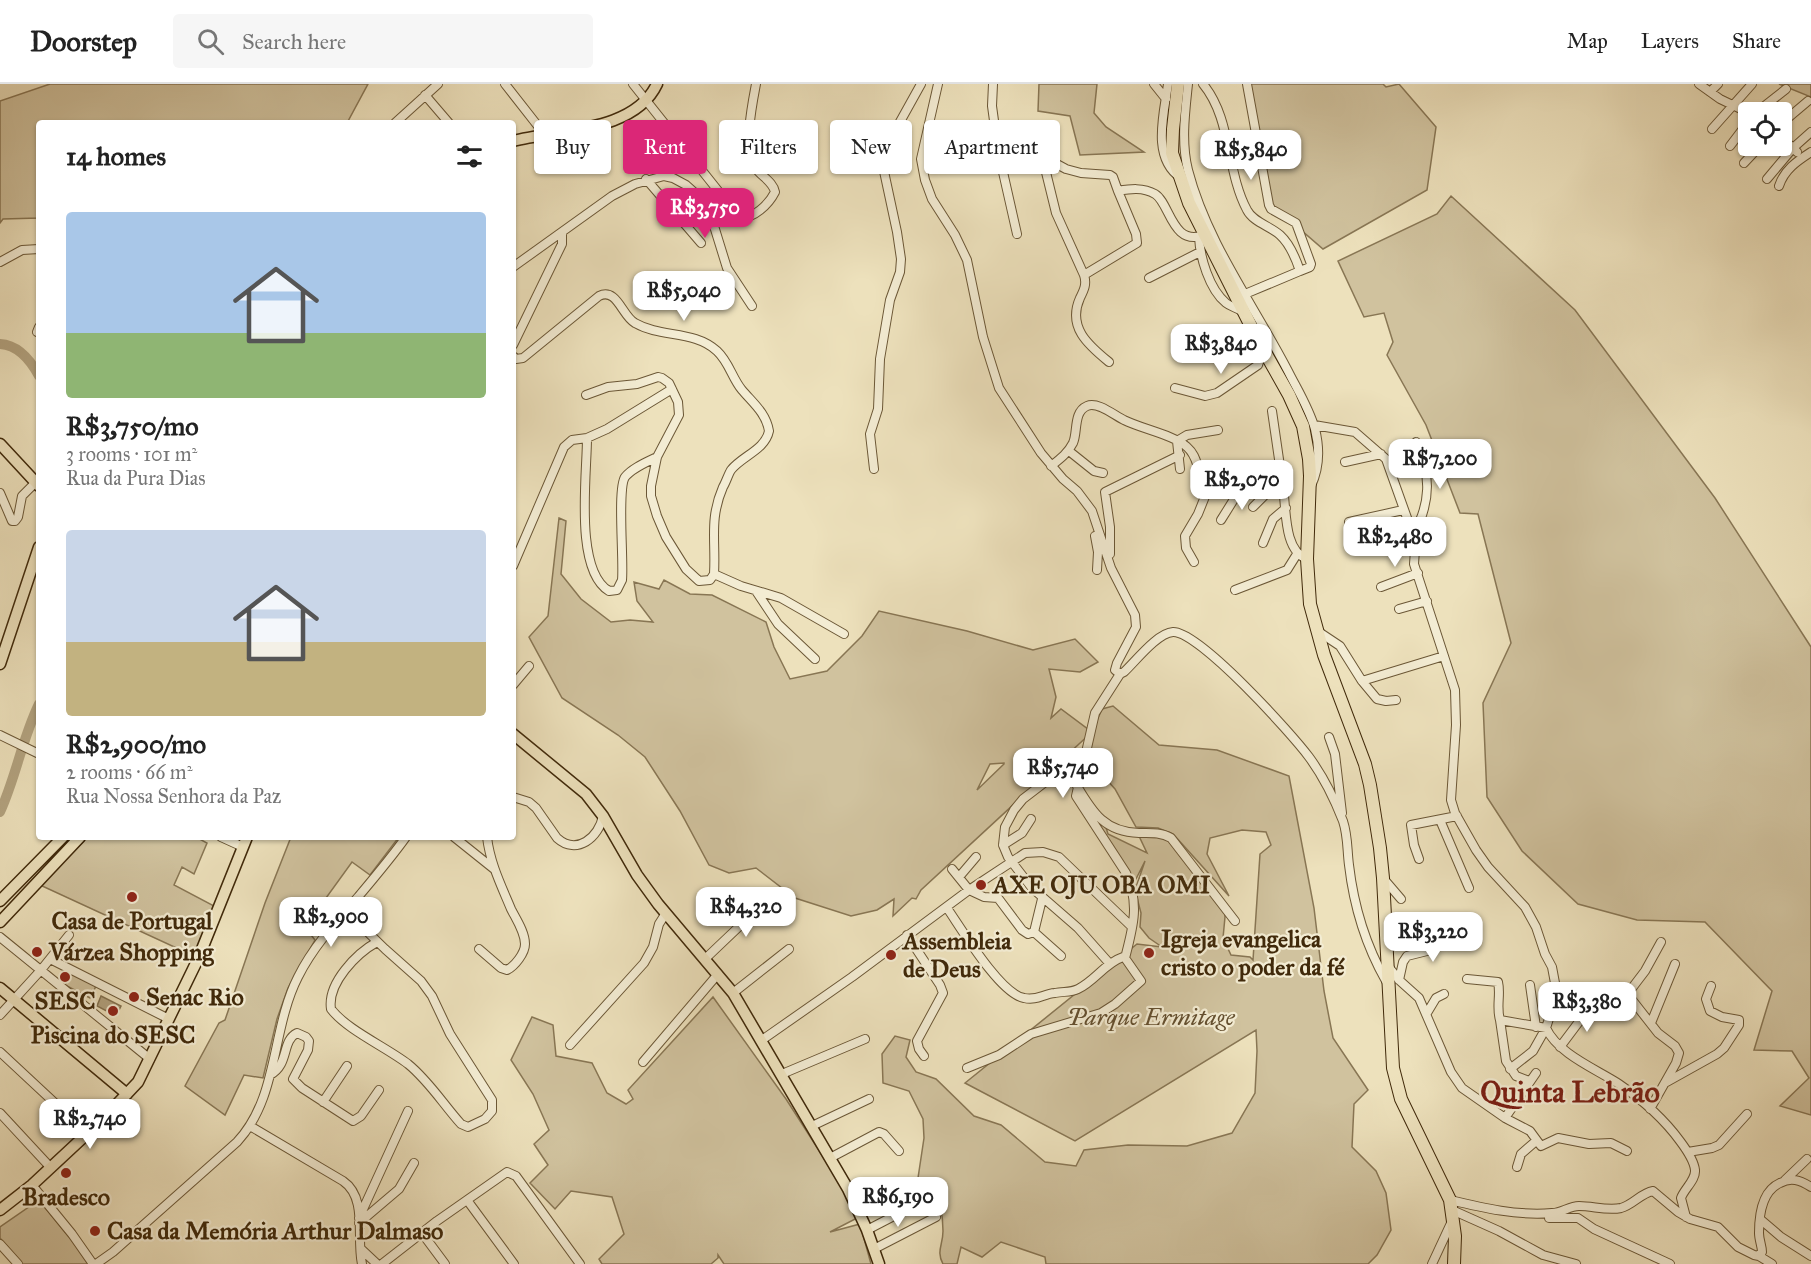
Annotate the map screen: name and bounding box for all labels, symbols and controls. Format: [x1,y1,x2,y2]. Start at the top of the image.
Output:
search box [173,14,593,68]
text: Doorstep [30,24,137,59]
icon: search [194,25,227,58]
text: Search here [242,28,346,55]
text: Map [1567,28,1608,54]
text: Layers [1641,28,1699,54]
text: Share [1732,28,1781,54]
map controls [1738,102,1792,156]
button: locate [1738,102,1792,156]
chip: Buy [534,120,611,174]
chip: Rent [623,120,707,174]
chip: Filters [719,120,818,174]
chip: New [830,120,912,174]
chip: Apartment [924,120,1060,174]
pin: R$5,840 [1196,130,1306,181]
text: R$5,840 [1214,137,1288,161]
text: 14 homes [66,140,166,172]
icon: filters [453,140,486,173]
pin: R$3,750 [650,188,760,239]
text: R$3,750 [670,195,740,219]
icon: home [222,251,330,359]
pin: R$5,040 [629,271,739,322]
text: R$5,040 [647,278,721,302]
pin: R$3,840 [1166,324,1276,375]
text: R$3,840 [1185,331,1257,355]
text: R$3,750/mo [66,410,199,442]
pin: R$7,200 [1385,439,1495,490]
text: 3 rooms · 101 m² [66,442,197,466]
text: R$7,200 [1403,446,1477,470]
pin: R$2,070 [1187,460,1297,511]
text: Rua da Pura Dias [66,466,205,490]
text: R$2,070 [1204,467,1280,491]
pin: R$2,480 [1340,517,1450,568]
text: R$2,480 [1357,524,1433,548]
icon: home [222,569,330,677]
text: R$2,900/mo [66,728,206,760]
pin: R$5,740 [1008,748,1118,799]
text: R$5,740 [1027,755,1099,779]
text: 2 rooms · 66 m² [66,760,192,784]
text: Rua Nossa Senhora da Paz [66,784,281,808]
place label: AXE OJU OBA OMI [991,870,1210,900]
marker: AXE OJU OBA OMI [974,878,988,892]
pin: R$4,320 [691,887,801,938]
marker: Casa de Portugal [125,890,139,904]
text: R$4,320 [710,894,782,918]
pin: R$2,900 [276,897,386,948]
text: R$2,900 [293,904,369,928]
place label: Casa de Portugal [51,906,213,936]
pin: R$3,220 [1378,912,1488,963]
text: R$3,220 [1398,919,1468,943]
place label: Igreja evangelica cristo o poder da fé [1161,924,1346,982]
place label: Assembleia de Deus [901,926,1012,984]
place label: Várzea Shopping [48,937,214,967]
marker: Várzea Shopping [30,945,44,959]
marker: Igreja evangelica cristo o poder da fé [1142,946,1156,960]
marker: Assembleia de Deus [884,948,898,962]
marker: SESC [58,970,72,984]
place label: Senac Rio [146,982,244,1012]
pin: R$3,380 [1532,982,1642,1033]
place label: SESC [34,986,96,1016]
text: R$3,380 [1552,989,1622,1013]
marker: Senac Rio [127,990,141,1004]
park label: Parque Ermitage [1067,1002,1236,1032]
marker: Piscina do SESC [106,1004,120,1018]
place label: Piscina do SESC [31,1020,195,1050]
district label: Quinta Lebrão [1480,1074,1660,1110]
pin: R$2,740 [35,1099,145,1150]
text: R$2,740 [53,1106,127,1130]
marker: Bradesco [59,1166,73,1180]
pin: R$6,190 [843,1177,953,1228]
place label: Bradesco [22,1182,110,1212]
text: R$6,190 [862,1184,934,1208]
place label: Casa da Memória Arthur Dalmaso [107,1216,443,1246]
marker: Casa da Memória Arthur Dalmaso [88,1224,102,1238]

